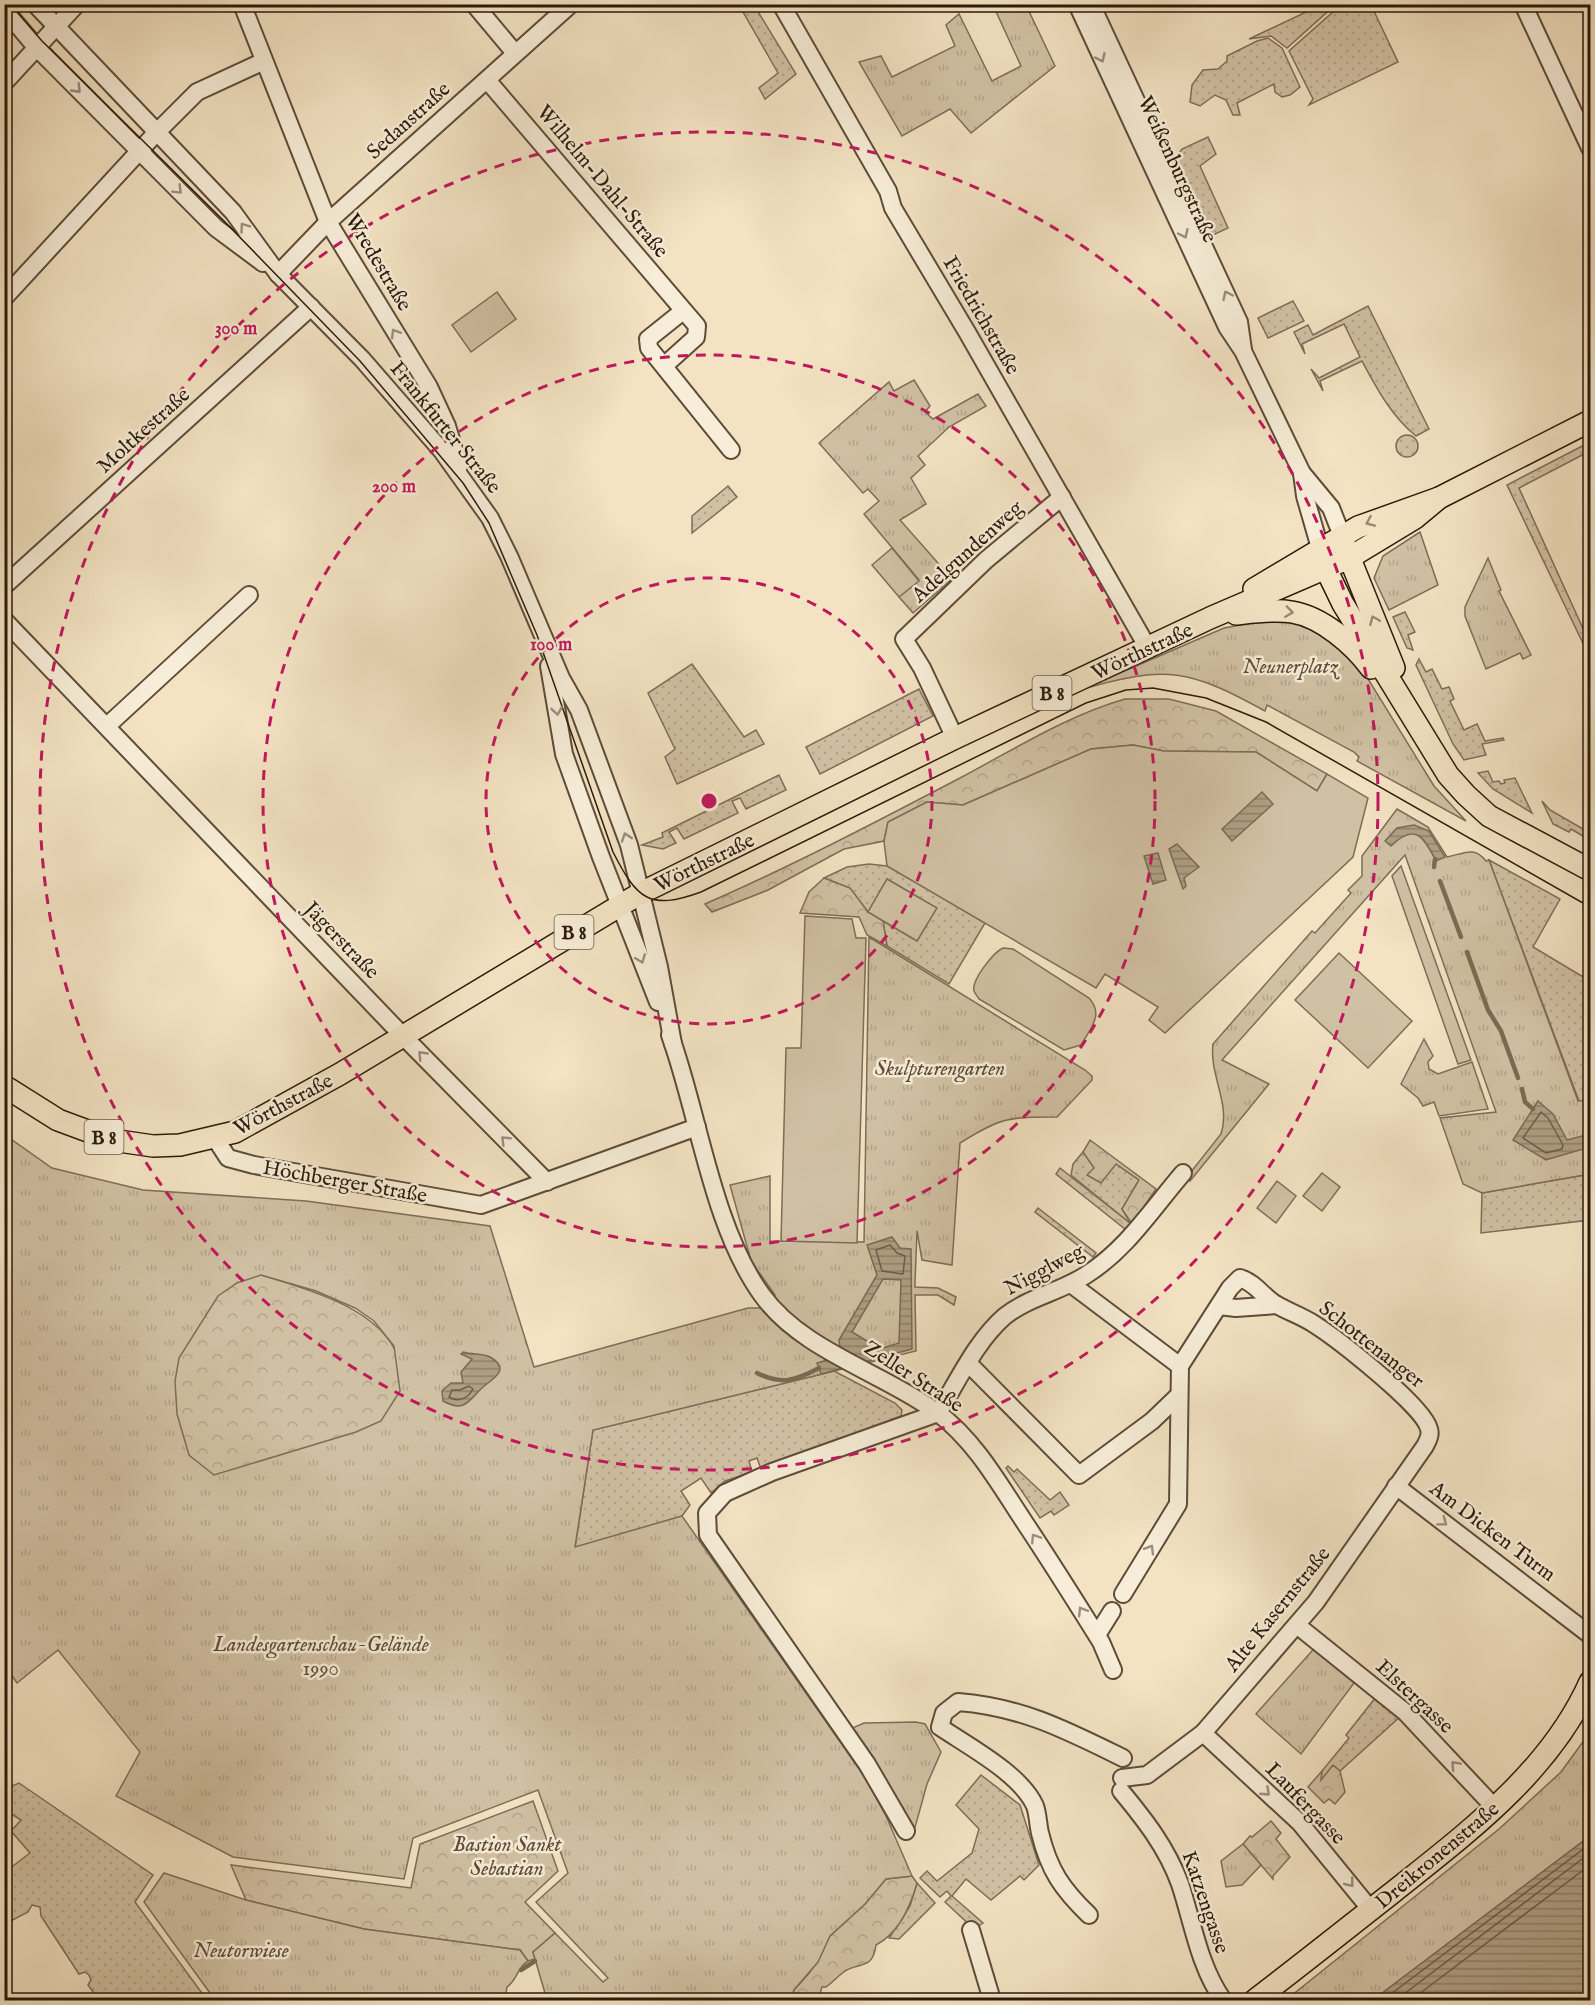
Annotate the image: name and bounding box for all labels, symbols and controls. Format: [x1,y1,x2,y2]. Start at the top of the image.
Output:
one-way arrow [1094,51,1106,62]
street label: Sedanstraße [361,76,457,166]
one-way arrow [70,81,81,92]
street label: Weißenburgstraße [1131,92,1223,248]
street label: Wilhelm-Dahl-Straße [530,100,674,264]
one-way arrow [170,182,181,193]
street label: Wredestraße [338,209,418,317]
one-way arrow [240,223,251,234]
one-way arrow [1176,228,1188,239]
street label: Friedrichstraße [936,252,1026,380]
one-way arrow [1223,291,1235,302]
text: 300 m [215,318,257,341]
one-way arrow [391,329,403,339]
street label: Frankfurter Straße [383,356,507,500]
street label: Moltkestraße [92,382,197,480]
text: 200 m [372,476,416,499]
street label: Adelgundenweg [906,495,1030,610]
one-way arrow [1365,515,1376,527]
one-way arrow [1284,606,1294,618]
one-way arrow [1369,615,1381,626]
street label: Wörthstraße [1088,617,1198,688]
text: 100 m [530,634,572,657]
park label: Neunerplatz [1242,654,1340,681]
road number: B 8 [1032,676,1072,710]
one-way arrow [551,706,563,716]
centre of rings [699,791,719,811]
street label: Wörthstraße [650,827,760,899]
one-way arrow [621,832,634,843]
street label: Jägerstraße [296,895,385,986]
road number: B 8 [554,915,594,949]
one-way arrow [634,953,647,964]
one-way arrow [418,1052,429,1063]
park label: Skulpturengarten [875,1056,1005,1083]
street label: Wörthstraße [229,1068,338,1143]
road number: B 8 [84,1120,124,1154]
one-way arrow [502,1137,513,1148]
street label: Höchberger Straße [260,1155,429,1210]
street label: Nigglweg [1000,1238,1090,1303]
street label: Schottenanger [1313,1296,1429,1395]
street label: Zeller Straße [858,1335,968,1420]
street label: Am Dicken Turm [1423,1475,1561,1588]
one-way arrow [1436,1514,1447,1525]
one-way arrow [1031,1534,1043,1544]
street label: Alte Kasernstraße [1219,1542,1337,1679]
one-way arrow [1143,1545,1155,1555]
one-way arrow [1077,1607,1089,1617]
park label: Landesgartenschau-Gelände 1990 [212,1632,429,1683]
street label: Elstergasse [1369,1654,1459,1740]
street label: Laufergasse [1259,1757,1351,1851]
one-way arrow [1451,1762,1462,1772]
one-way arrow [1259,1785,1270,1796]
street label: Dreikronenstraße [1370,1796,1506,1916]
park label: Bastion Sankt Sebastian [453,1832,562,1883]
street label: Katzengasse [1174,1848,1235,1958]
one-way arrow [1342,1876,1353,1887]
park label: Neutorwiese [193,1938,289,1965]

